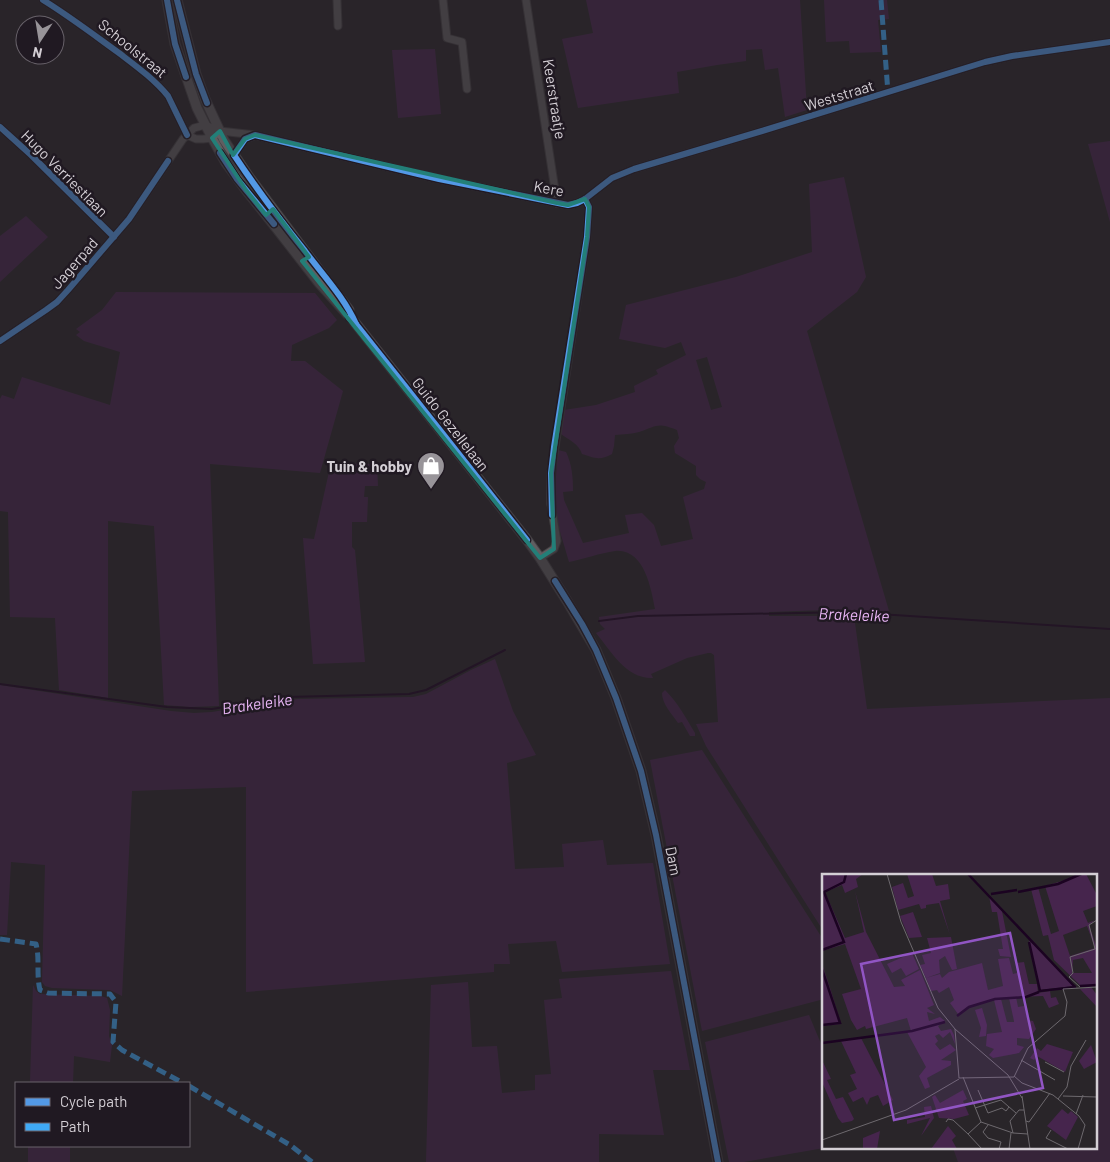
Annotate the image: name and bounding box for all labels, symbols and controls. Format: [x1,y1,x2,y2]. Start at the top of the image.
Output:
north arrow [15,15,65,65]
street label: Schoolstraat [95,15,171,81]
text: N [31,44,44,62]
street label: Keerstraatje [540,58,570,140]
street label: Weststraat [802,76,876,114]
street label: Hugo Verriestlaan [18,126,112,220]
street label: Kere [533,177,565,199]
street label: Jagerpad [47,234,101,292]
street label: Guido Gezellelaan [409,374,493,474]
shop icon: Tuin & hobby [416,451,446,490]
place label: Tuin & hobby [326,457,412,475]
water label: Brakeleike [818,603,890,625]
water label: Brakeleike [221,689,293,717]
street label: Dam [662,845,686,877]
inset map [822,874,1098,1150]
legend [15,1082,190,1147]
text: Cycle path [60,1092,127,1110]
text: Path [60,1117,90,1135]

